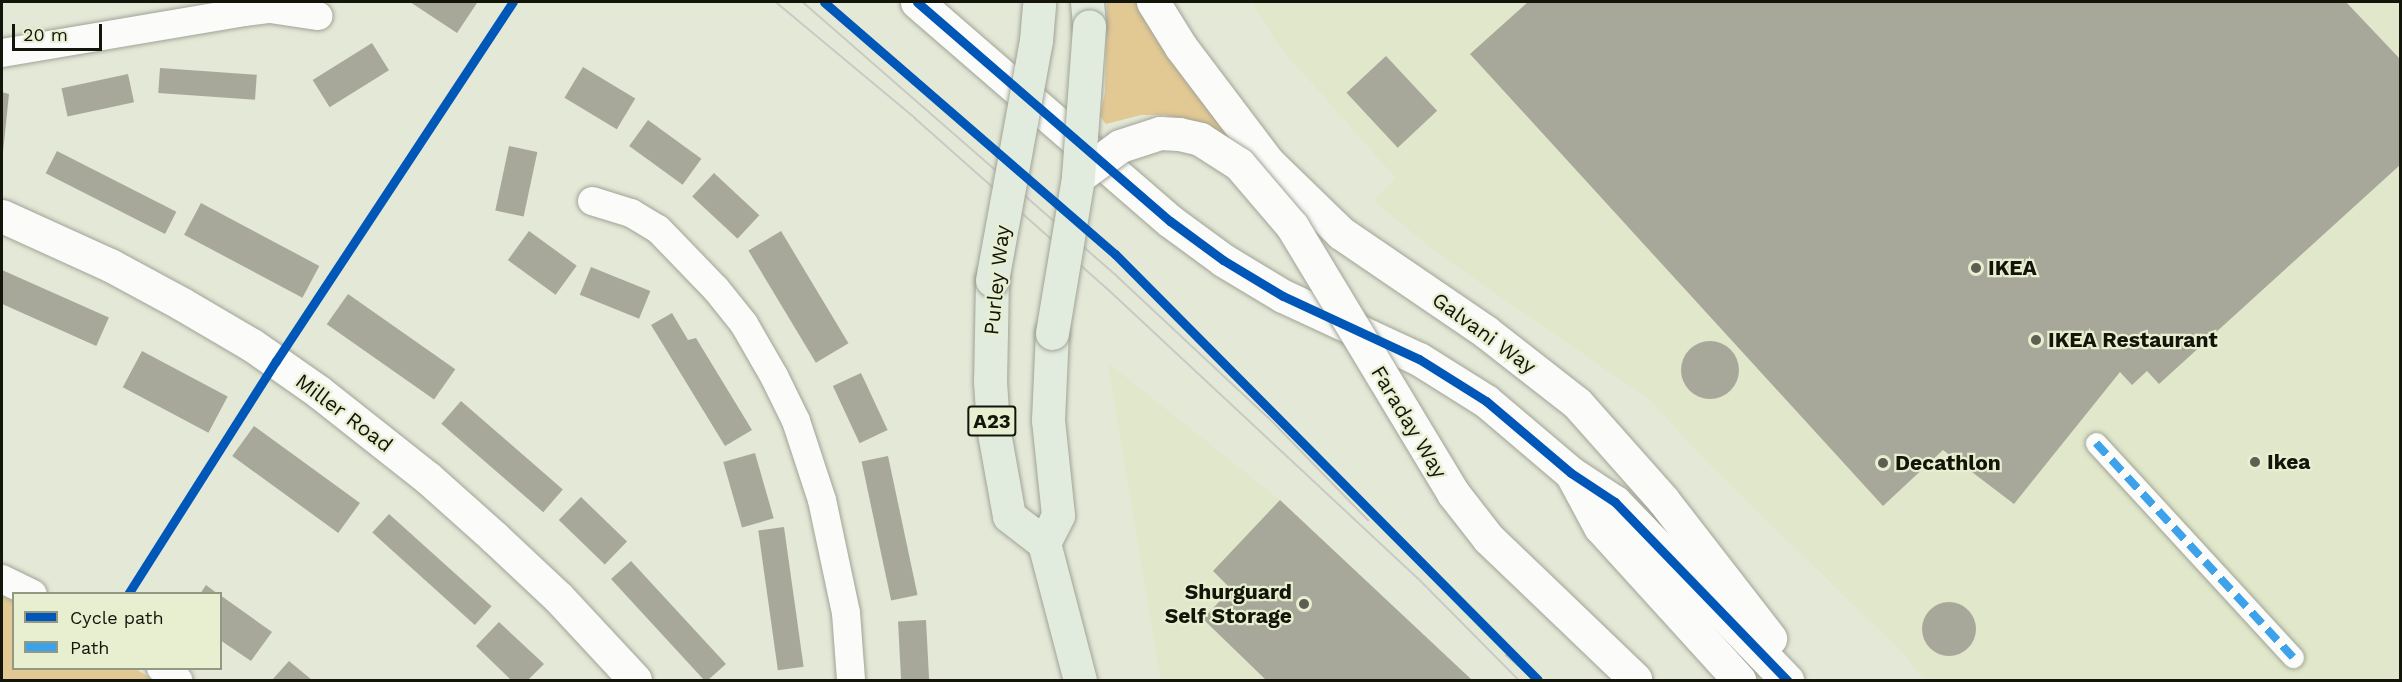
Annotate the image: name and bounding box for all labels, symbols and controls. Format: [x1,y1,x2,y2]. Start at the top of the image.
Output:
scale bar [15,12,105,50]
text: 20 m [23,24,68,45]
street label: Purley Way [979,223,1015,337]
place label: IKEA [1988,255,2037,281]
marker: IKEA [1969,261,1983,275]
street label: Galvani Way [1427,287,1541,379]
place label: IKEA Restaurant [2048,327,2218,353]
marker: IKEA Restaurant [2029,333,2043,347]
street label: Faraday Way [1365,361,1453,483]
street label: Miller Road [290,368,398,458]
road number: A23 [966,404,1018,438]
place label: Ikea [2267,449,2310,475]
place label: Decathlon [1895,450,2001,476]
marker: Ikea [2248,455,2262,469]
marker: Decathlon [1876,456,1890,470]
place label: Shurguard Self Storage [1164,579,1292,629]
legend [12,592,222,670]
marker: Shurguard Self Storage [1297,597,1311,611]
text: Cycle path [70,607,164,628]
text: Path [70,637,110,658]

